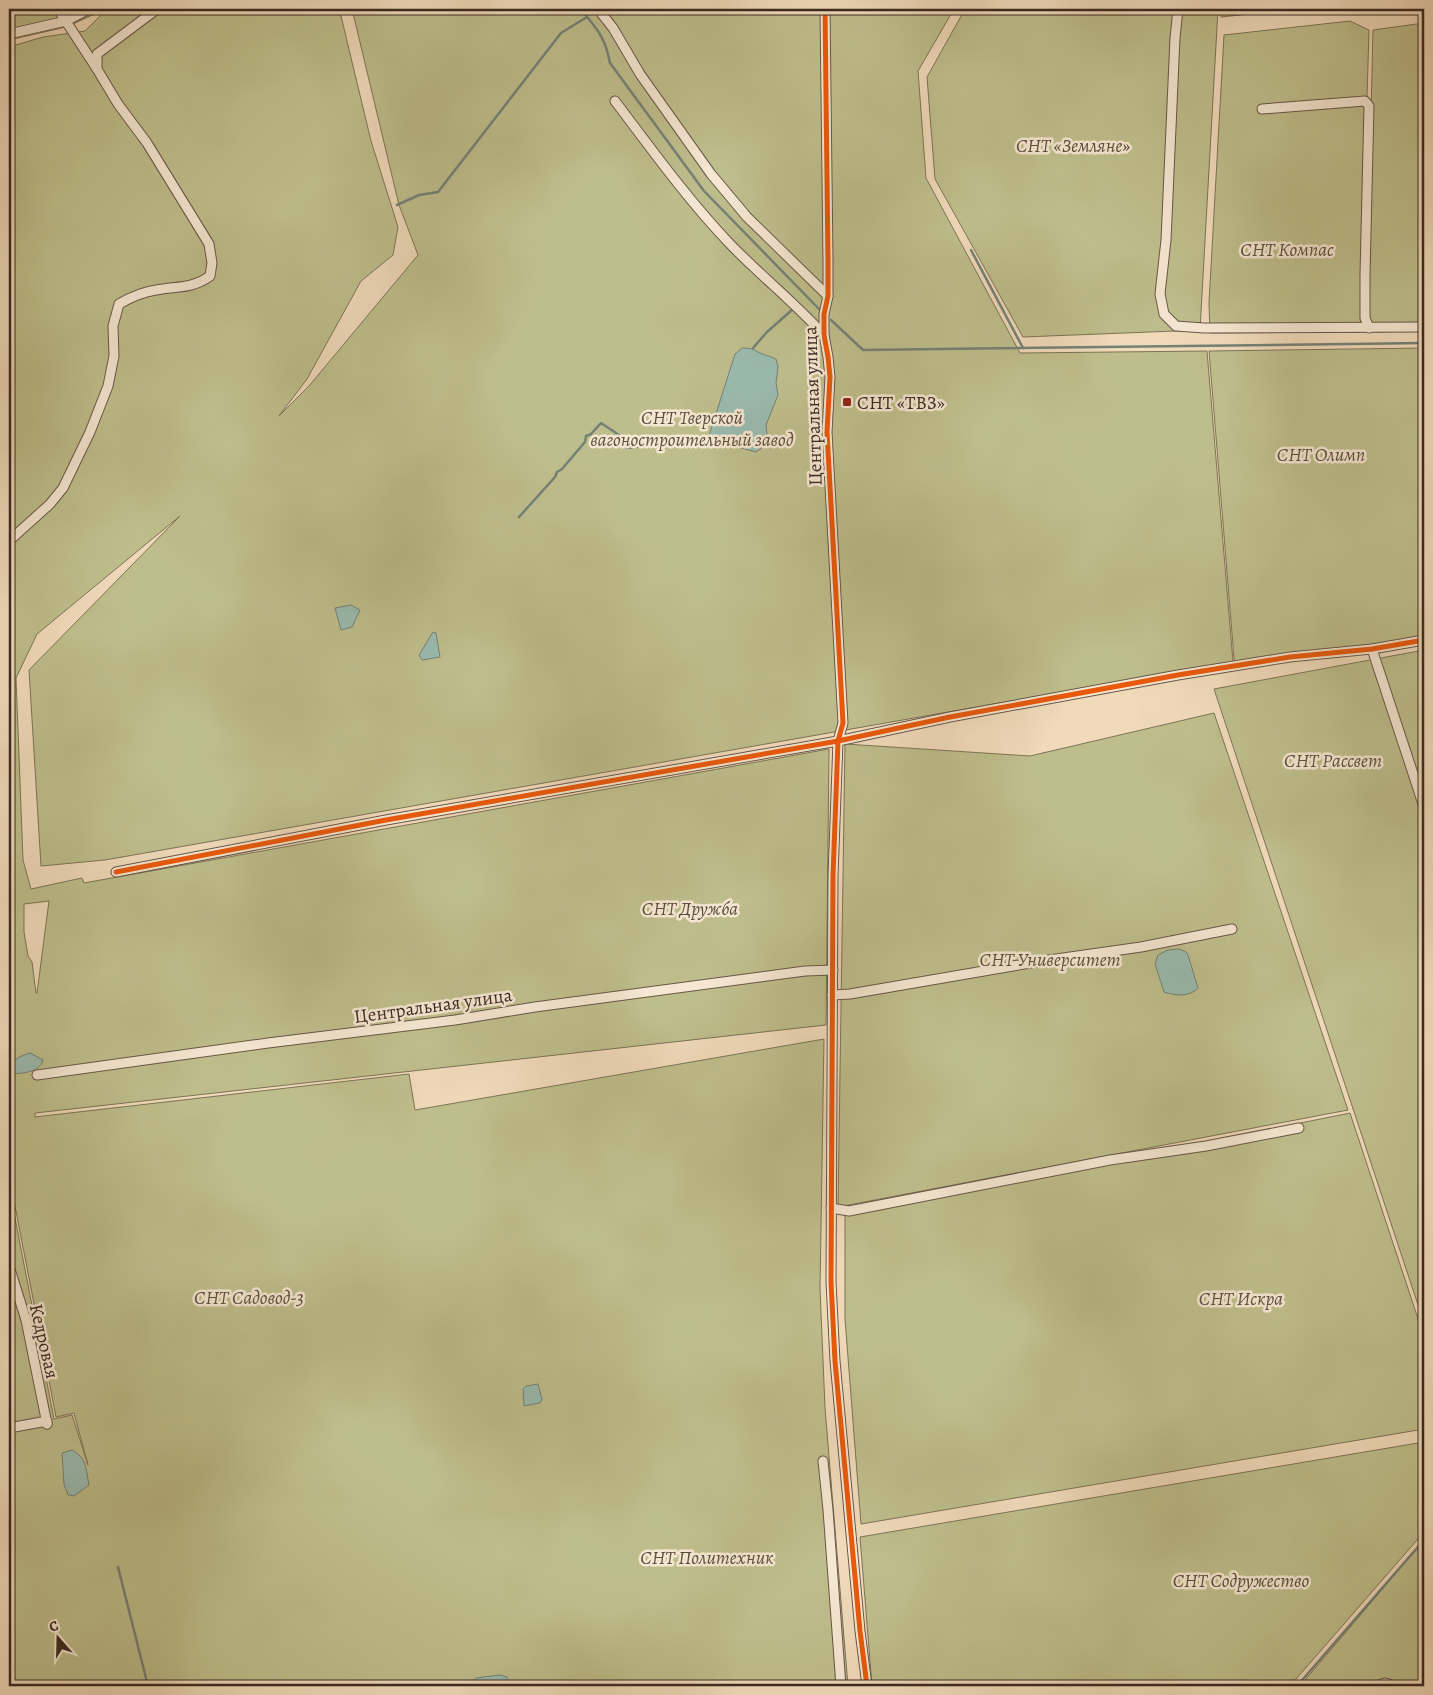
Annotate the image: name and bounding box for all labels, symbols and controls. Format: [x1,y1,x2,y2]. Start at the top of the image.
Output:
park label: СНТ «Земляне» [1016,133,1130,159]
park label: СНТ Компас [1240,237,1334,263]
street label: Центральная улица [797,326,829,486]
place label: СНТ «ТВЗ» [857,390,945,416]
marker: СНТ «ТВЗ» [841,396,853,408]
park label: СНТ Тверской вагоностроительный завод [590,405,794,453]
park label: СНТ Олимп [1277,442,1365,468]
park label: СНТ Рассвет [1284,748,1382,774]
park label: СНТ Дружба [642,896,738,922]
park label: СНТ Университет [980,947,1121,973]
street label: Центральная улица [352,982,514,1030]
park label: СНТ Садовод-3 [194,1285,304,1311]
park label: СНТ Искра [1199,1286,1283,1312]
street label: Кедровая [23,1301,65,1381]
park label: СНТ Политехник [640,1545,774,1571]
park label: СНТ Содружество [1173,1568,1310,1594]
north arrow [32,1612,82,1662]
text: С [46,1616,61,1637]

